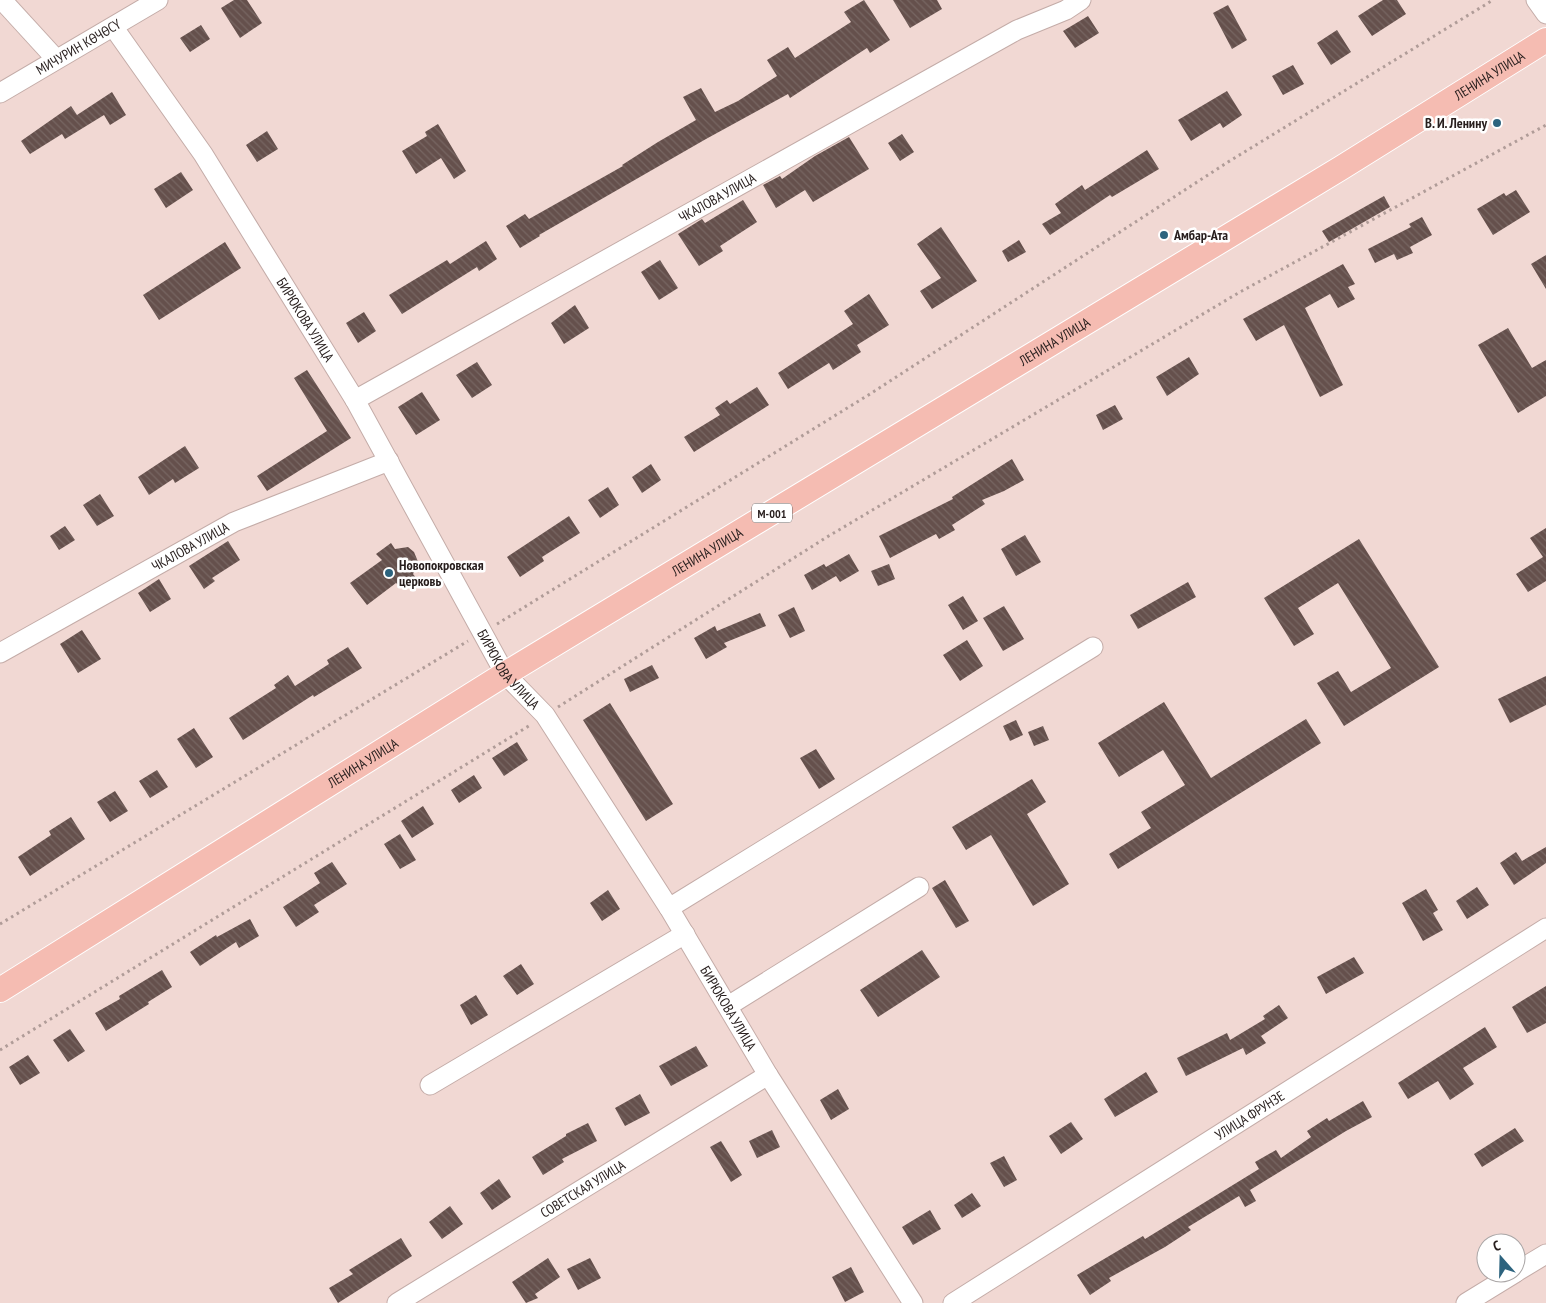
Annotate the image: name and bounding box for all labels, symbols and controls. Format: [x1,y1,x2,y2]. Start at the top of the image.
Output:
street label: МИЧУРИН КӨЧӨСҮ [33,15,125,79]
street label: ЛЕНИНА УЛИЦА [1450,46,1528,105]
place label: В. И. Ленину [1425,114,1487,132]
marker: В. И. Ленину [1491,117,1503,129]
street label: ЧКАЛОВА УЛИЦА [676,169,759,226]
place label: Амбар-Ата [1173,226,1228,244]
marker: Амбар-Ата [1158,229,1170,241]
street label: БИРЮКОВА УЛИЦА [273,274,338,365]
street label: ЛЕНИНА УЛИЦА [1015,313,1094,370]
road number: М-001 [752,503,792,522]
street label: ЧКАЛОВА УЛИЦА [148,518,232,575]
street label: ЛЕНИНА УЛИЦА [668,523,746,581]
place label: Новопокровская церковь [399,556,484,590]
marker: Новопокровская церковь [383,567,395,579]
street label: БИРЮКОВА УЛИЦА [473,626,544,713]
street label: ЛЕНИНА УЛИЦА [323,734,402,792]
street label: БИРЮКОВА УЛИЦА [696,963,761,1054]
street label: УЛИЦА ФРУНЗЕ [1212,1087,1288,1144]
street label: СОВЕТСКАЯ УЛИЦА [537,1156,629,1222]
north arrow [1476,1233,1526,1283]
text: С [1490,1236,1503,1255]

